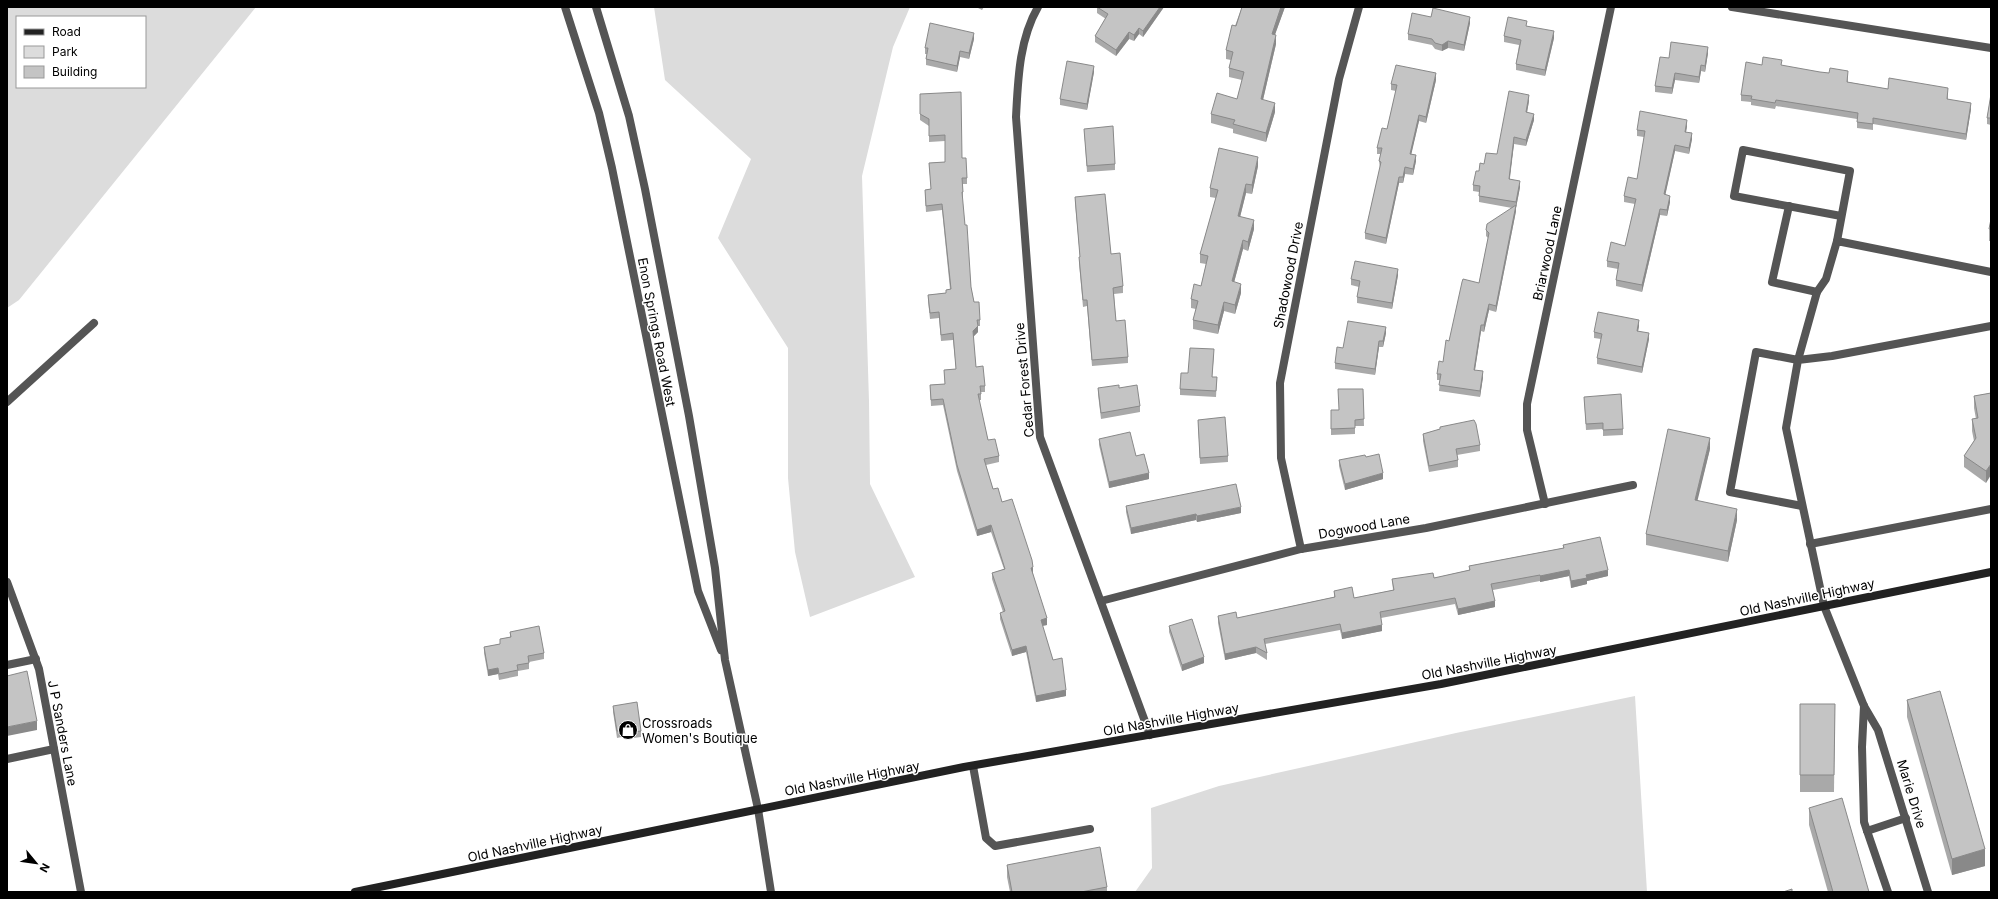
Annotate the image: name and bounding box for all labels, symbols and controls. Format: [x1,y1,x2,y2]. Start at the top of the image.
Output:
legend [16,16,146,88]
text: Road [52,24,81,39]
text: Park [52,44,78,59]
text: Building [52,64,97,79]
street label: Briarwood Lane [1529,204,1565,302]
street label: Shadowood Drive [1270,220,1306,330]
street label: Enon Springs Road West [635,256,679,408]
street label: Cedar Forest Drive [1011,322,1037,438]
street label: Dogwood Lane [1317,510,1411,542]
street label: Old Nashville Highway [1738,575,1876,619]
street label: Old Nashville Highway [1420,641,1558,683]
street label: J P Sanders Lane [45,679,81,787]
street label: Old Nashville Highway [1102,699,1240,739]
place label: Crossroads Women's Boutique [642,715,758,746]
shop icon: Crossroads Women's Boutique [617,719,639,741]
street label: Old Nashville Highway [783,757,921,799]
street label: Marie Drive [1894,758,1930,830]
street label: Old Nashville Highway [466,821,604,865]
north arrow [16,843,56,883]
text: N [37,861,53,875]

